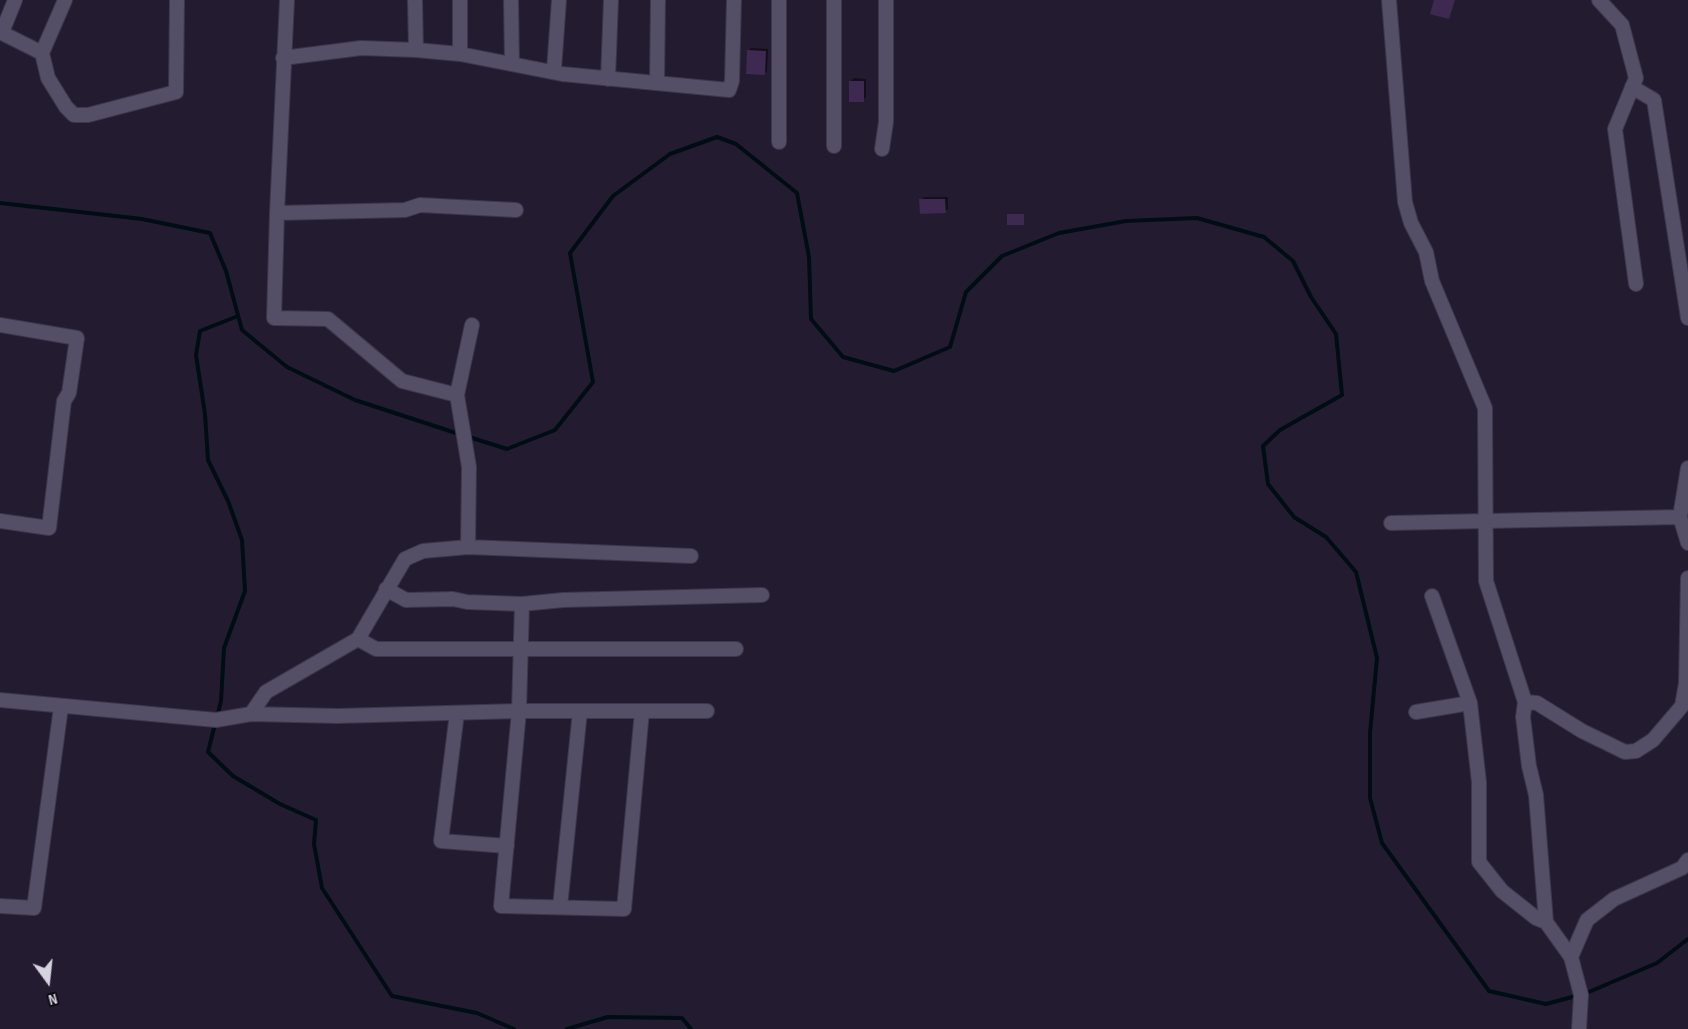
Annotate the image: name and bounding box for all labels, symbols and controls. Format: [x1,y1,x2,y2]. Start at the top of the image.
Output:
north arrow [18,951,78,1011]
text: N [46,989,59,1009]

